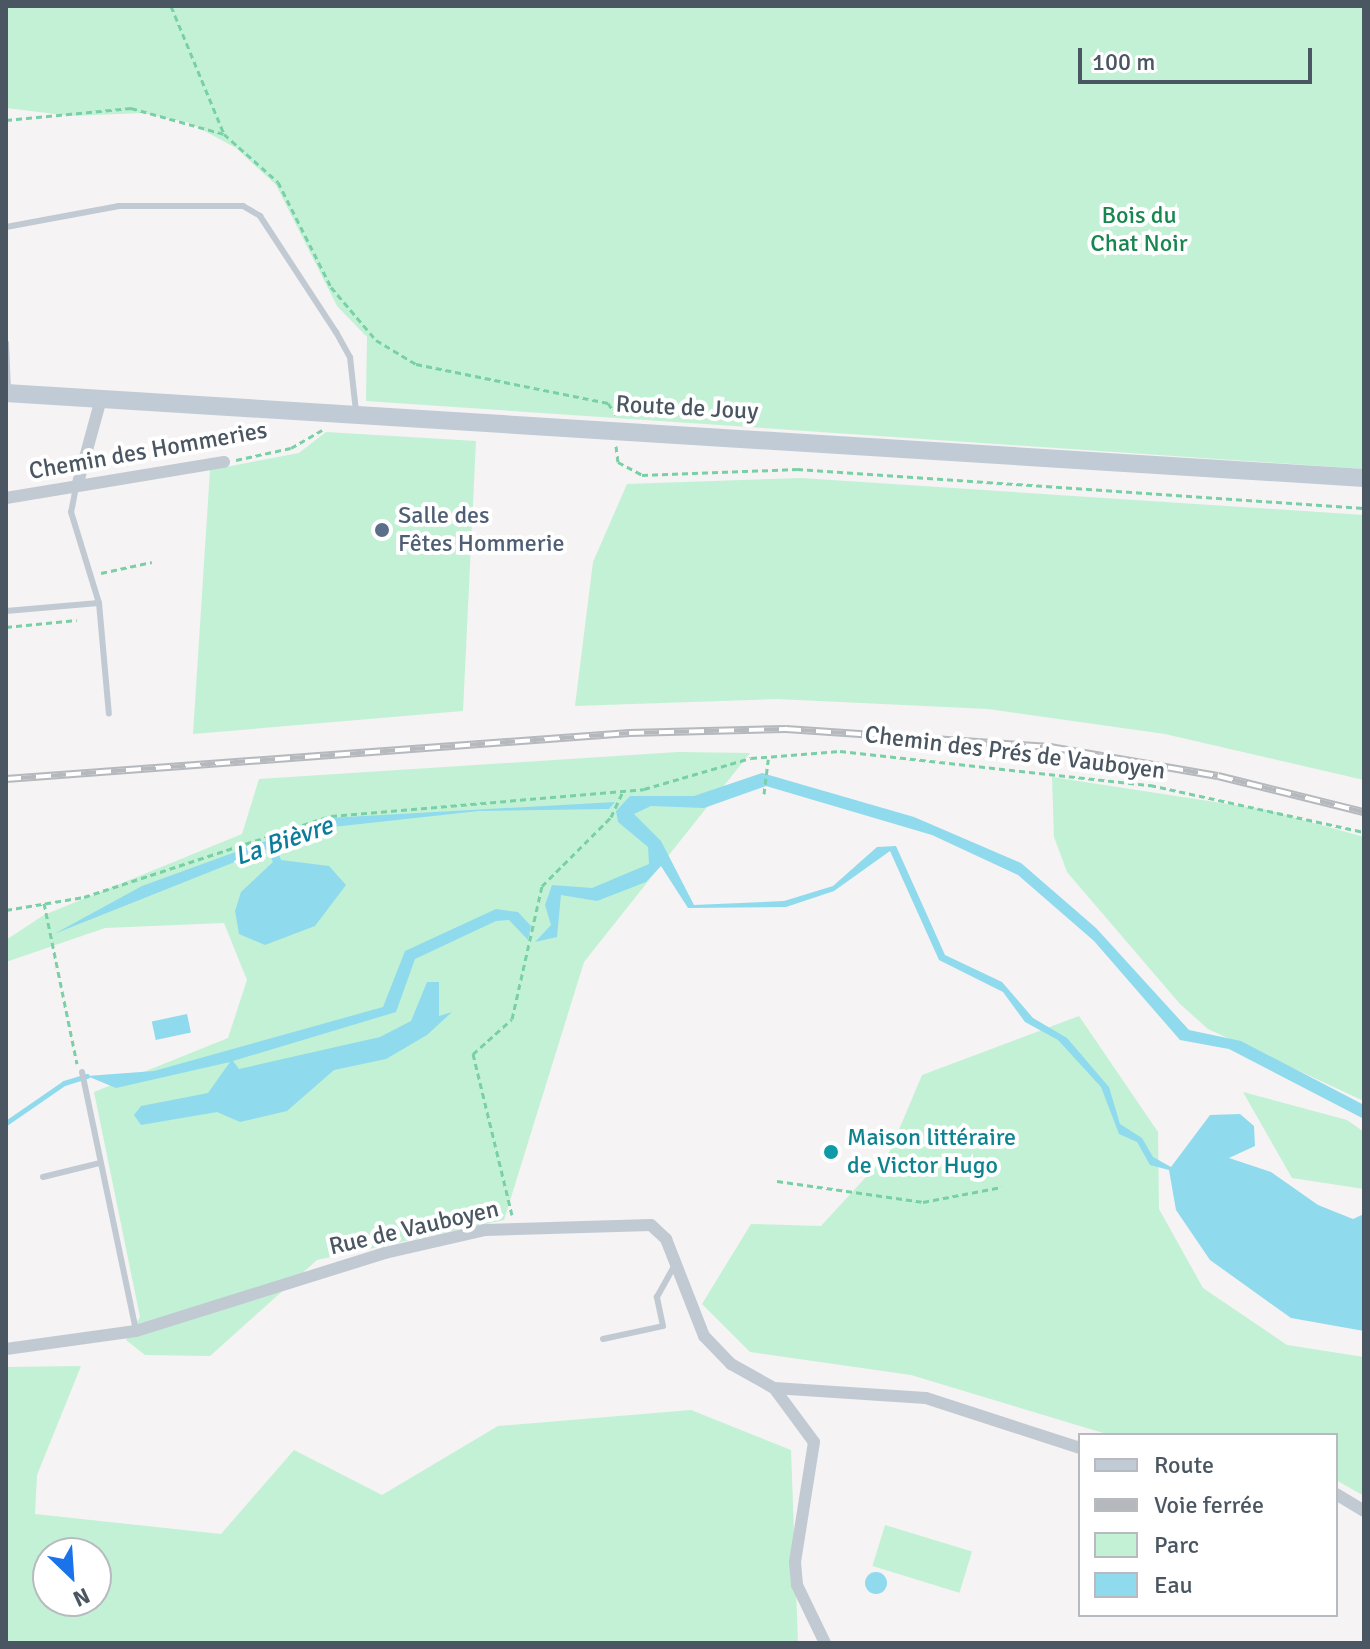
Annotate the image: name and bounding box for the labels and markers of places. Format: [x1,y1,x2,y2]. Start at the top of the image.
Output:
place label: Salle des Fêtes Hommerie [398,502,565,558]
marker: Salle des Fêtes Hommerie [373,521,391,539]
place label: Maison littéraire de Victor Hugo [847,1124,1016,1180]
marker: Maison littéraire de Victor Hugo [822,1143,840,1161]

